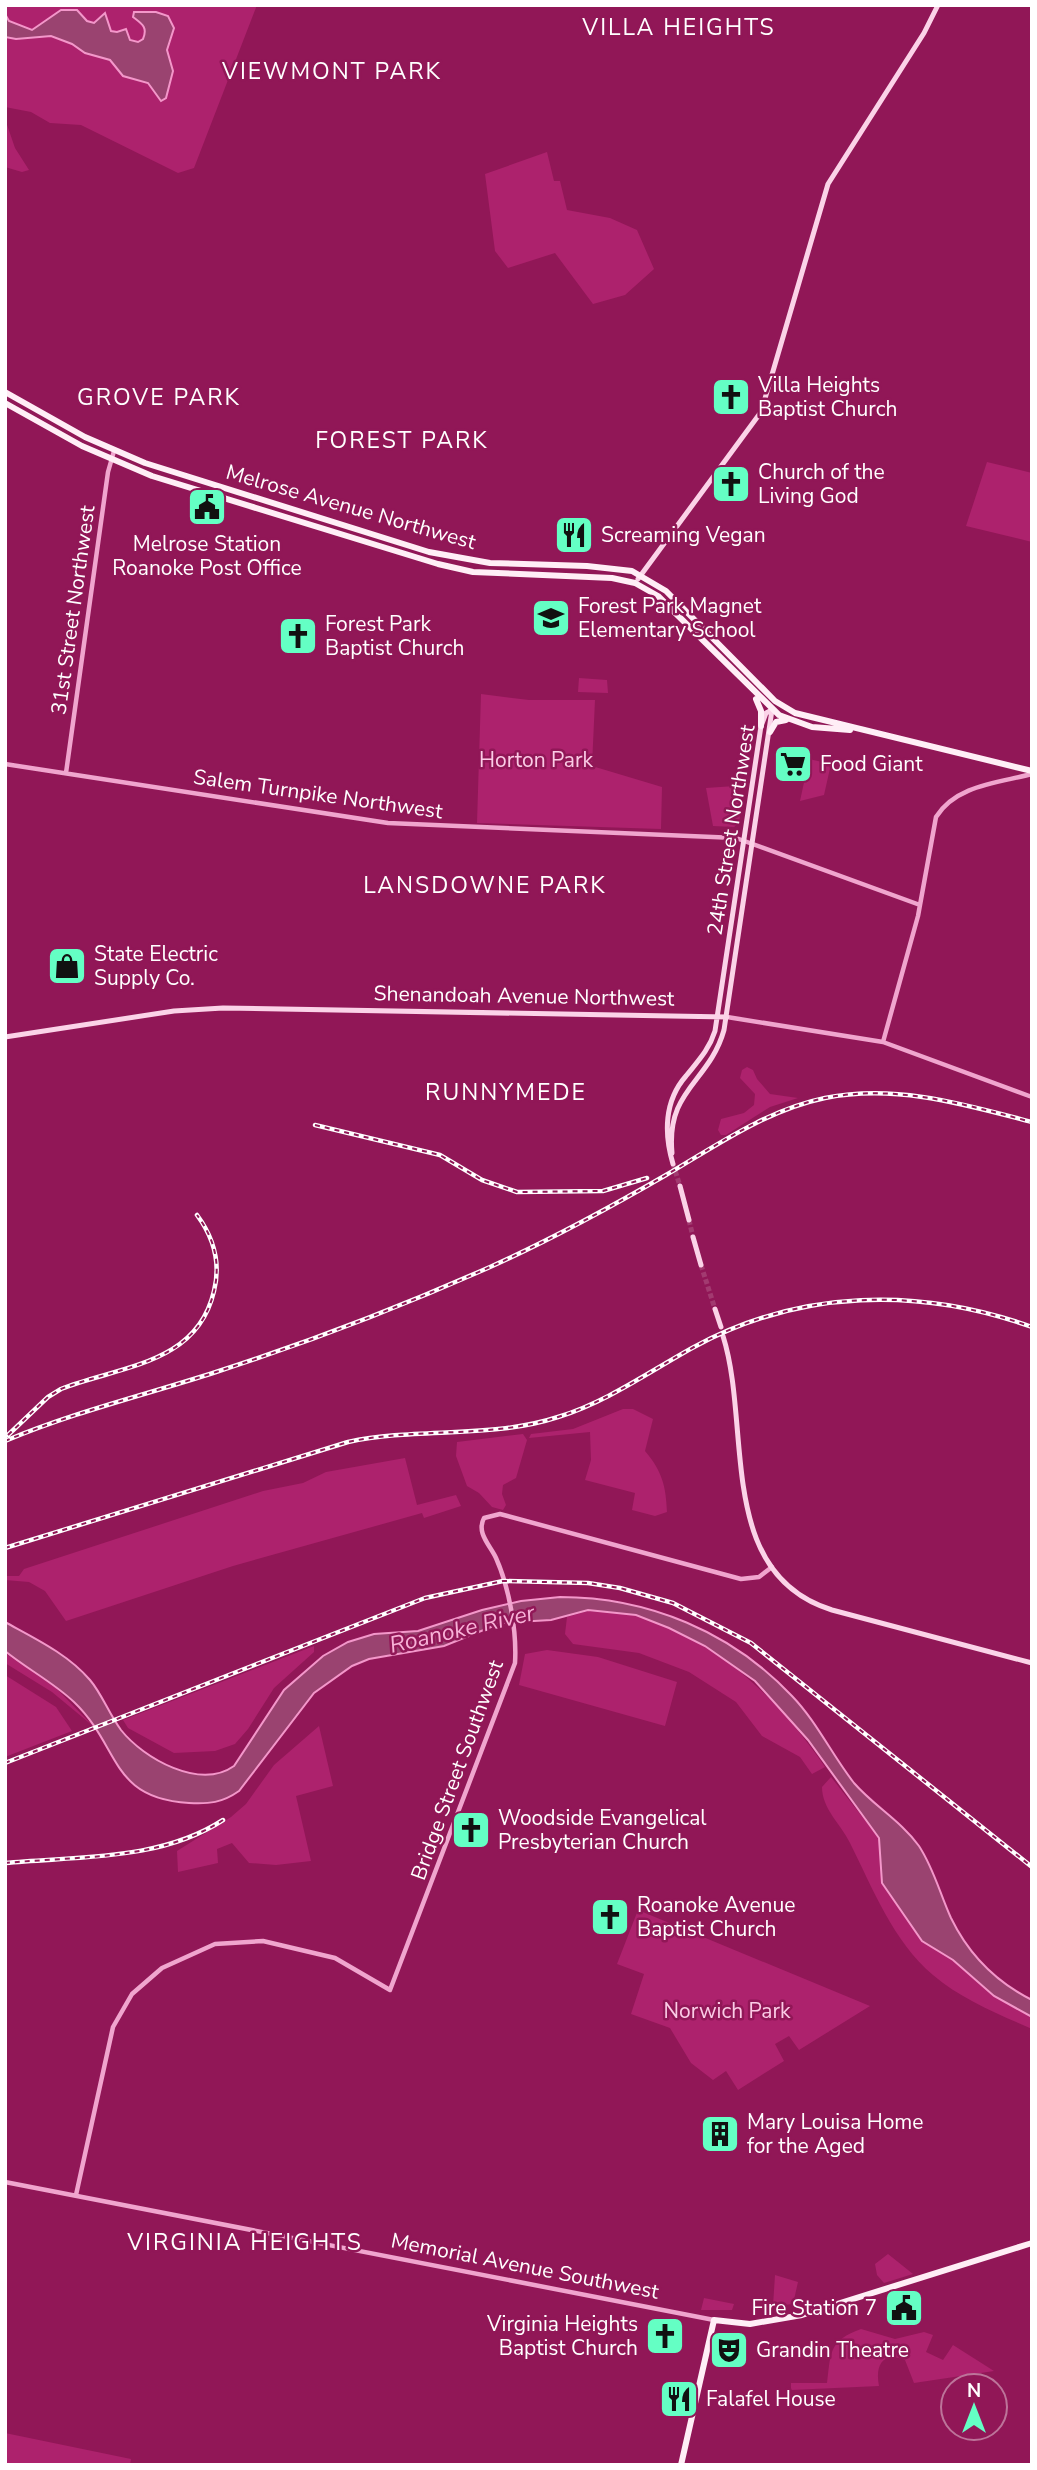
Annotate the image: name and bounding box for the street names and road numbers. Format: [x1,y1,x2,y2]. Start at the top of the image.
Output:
street label: Melrose Avenue Northwest [223,458,480,556]
street label: 31st Street Northwest [44,503,102,716]
street label: 24th Street Northwest [701,722,762,937]
street label: Salem Turnpike Northwest [192,763,445,825]
street label: Shenandoah Avenue Northwest [373,979,675,1013]
street label: Bridge Street Southwest [404,1656,510,1884]
street label: Memorial Avenue Southwest [389,2226,662,2306]

